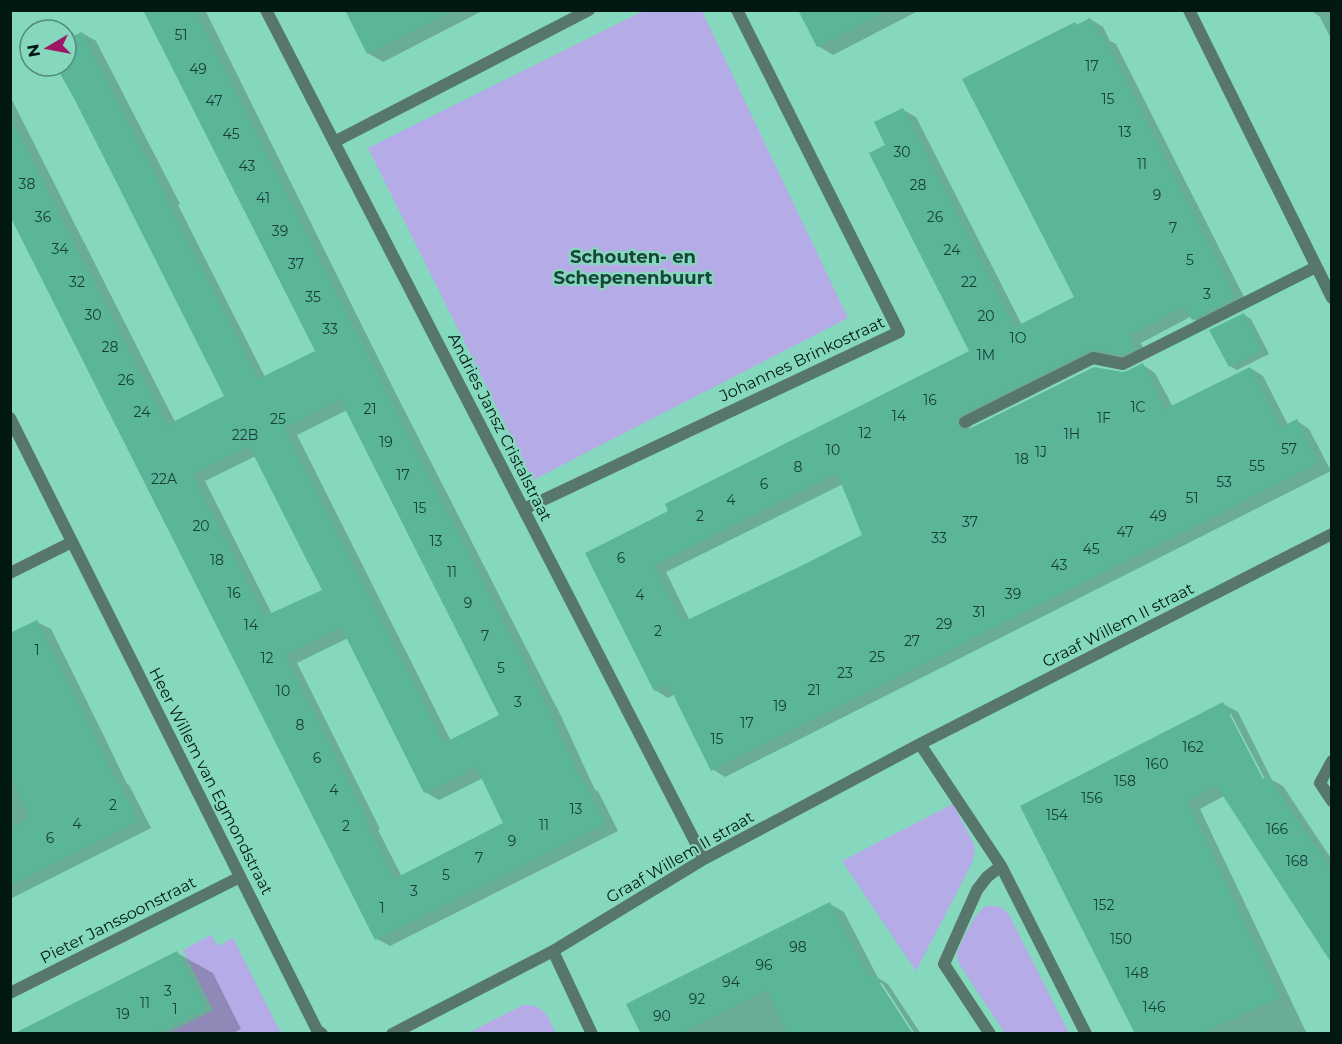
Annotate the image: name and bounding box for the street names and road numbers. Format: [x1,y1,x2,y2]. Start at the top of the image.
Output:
street label: Johannes Brinkostraat [716,312,888,406]
street label: Andries Jansz Cristalstraat [444,330,556,525]
street label: Graaf Willem II straat [1039,578,1197,671]
street label: Heer Willem van Egmondstraat [145,664,277,898]
street label: Graaf Willem II straat [603,807,758,907]
street label: Pieter Janssoonstraat [37,872,199,968]

